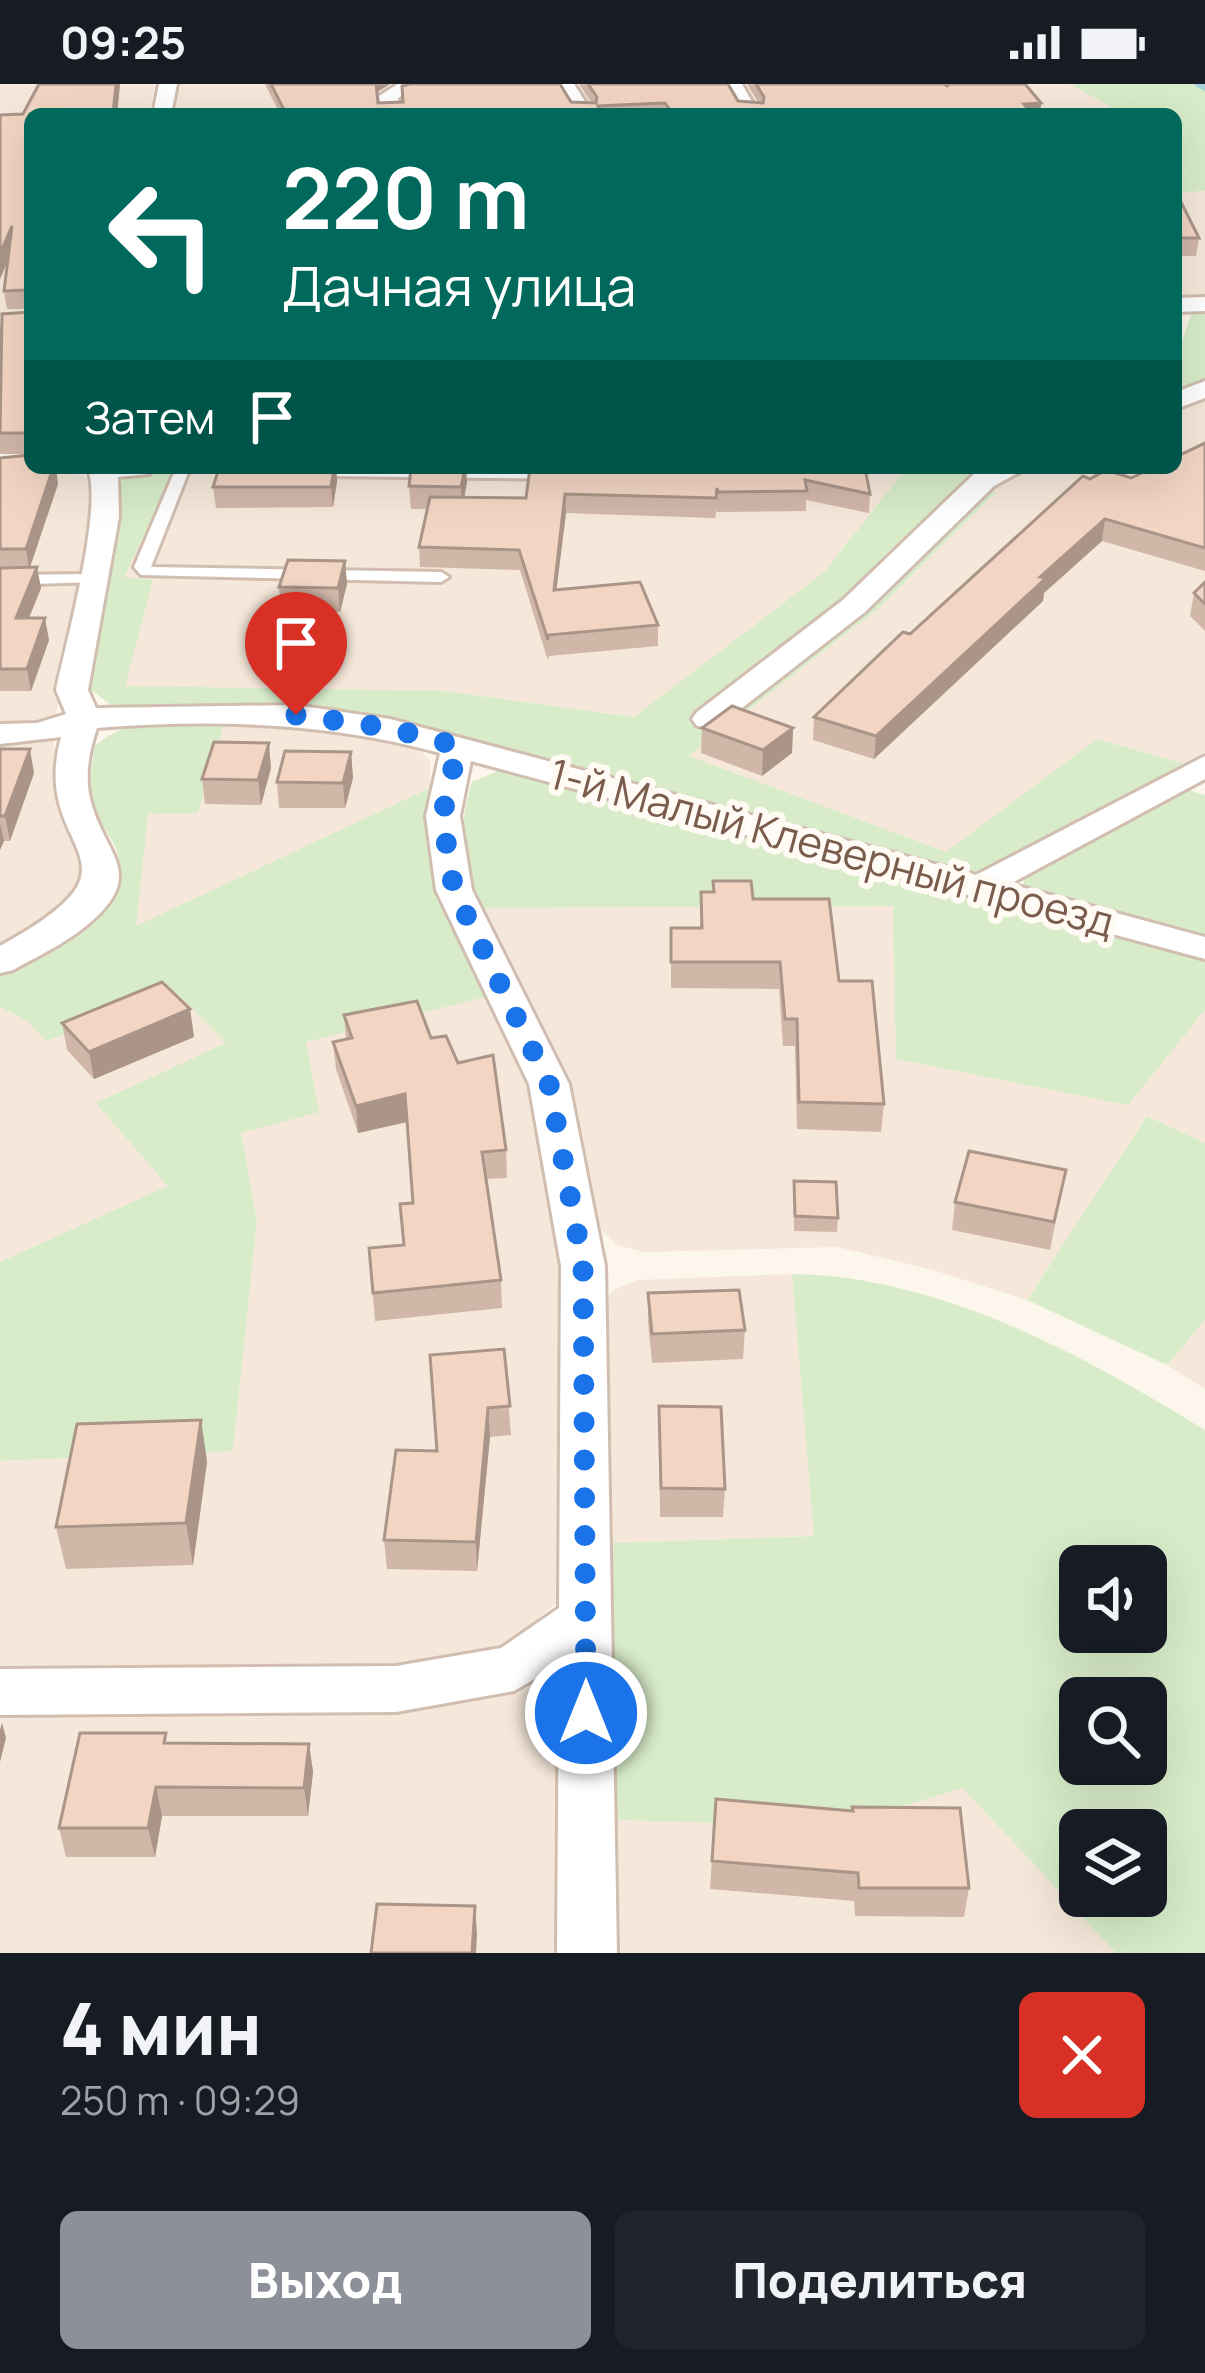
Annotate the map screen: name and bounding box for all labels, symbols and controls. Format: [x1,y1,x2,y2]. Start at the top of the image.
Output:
text: 09:25 [60,11,186,73]
text: 220 m [282,139,530,254]
icon: left [84,156,240,312]
text: Дачная улица [282,248,636,322]
icon: arrive [239,384,305,450]
text: Затем [84,386,215,448]
pin [245,592,347,715]
icon: arrive [263,610,329,676]
street label: 1-й Малый Клеверный проезд [543,744,1121,950]
map controls [1059,1545,1167,1917]
button: sound [1059,1545,1167,1653]
position arrow [523,1650,649,1776]
button: search [1059,1677,1167,1785]
button: layers [1059,1809,1167,1917]
text: 4 мин [60,1978,262,2077]
button: close [1019,1992,1145,2118]
text: 250 m · 09:29 [60,2073,300,2127]
button: Выход [60,2211,591,2349]
button: Поделиться [615,2211,1145,2349]

